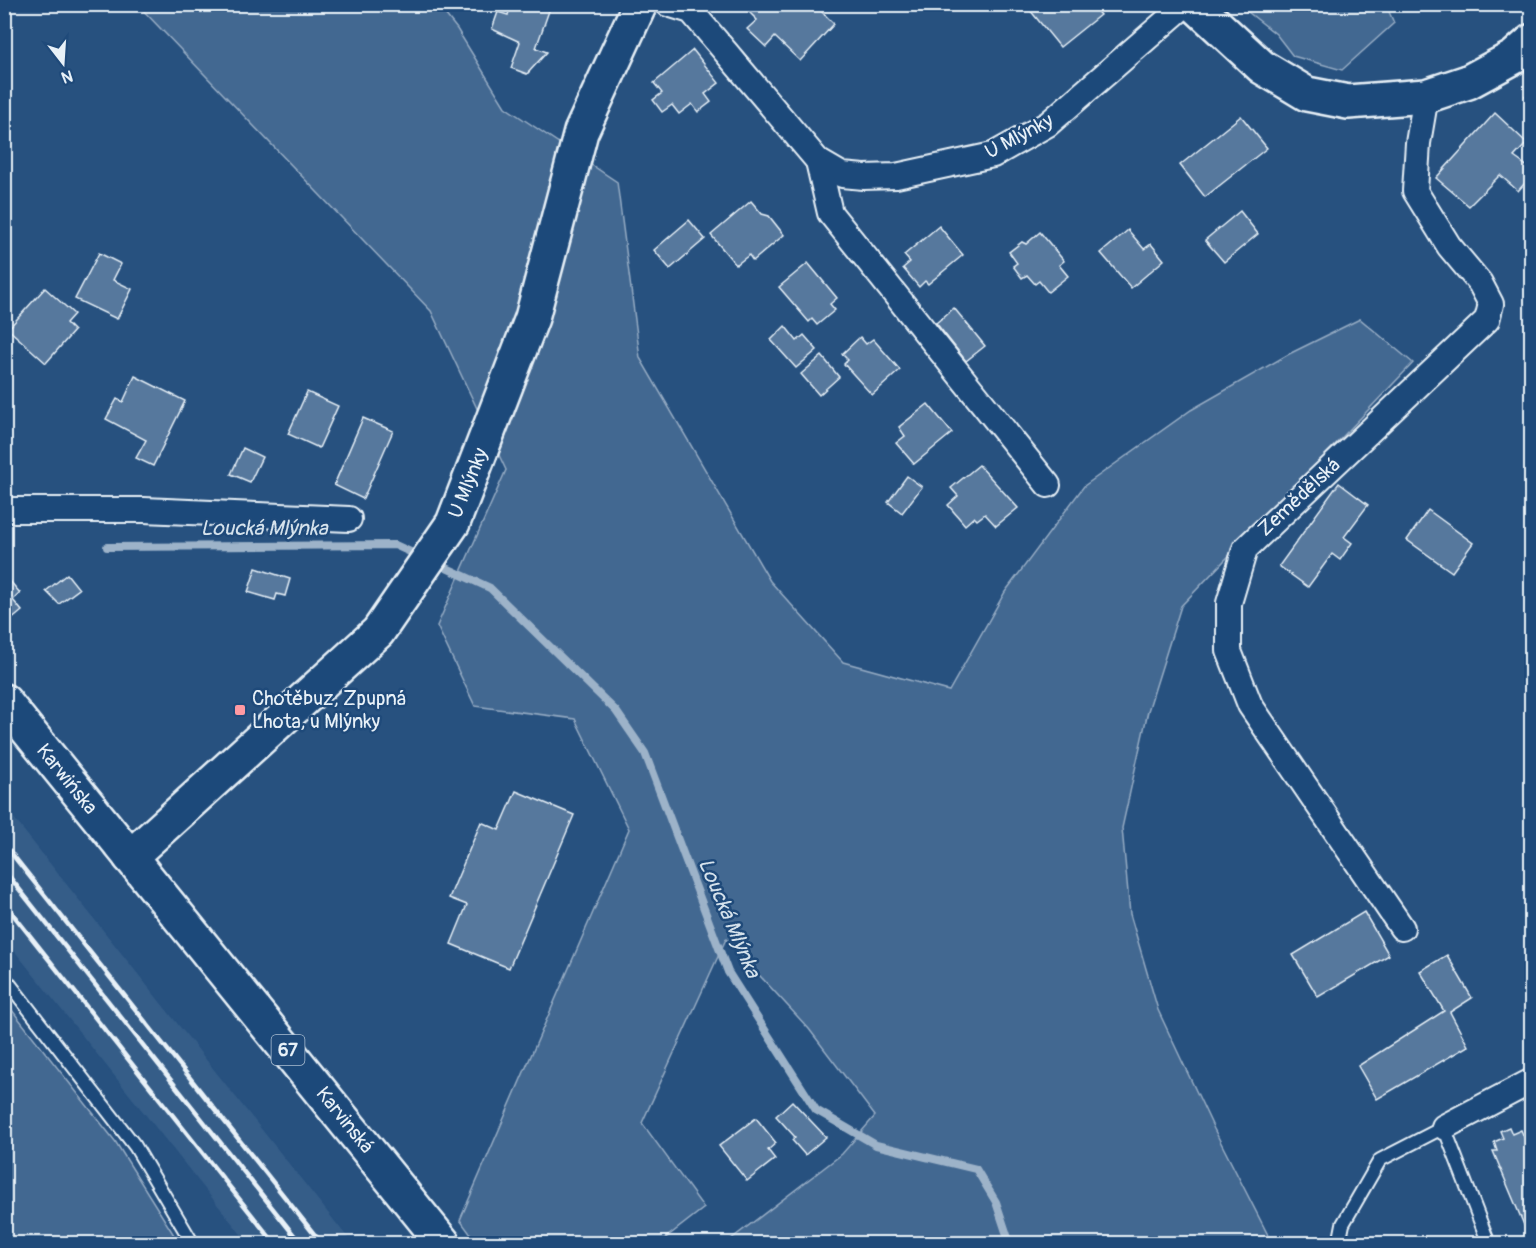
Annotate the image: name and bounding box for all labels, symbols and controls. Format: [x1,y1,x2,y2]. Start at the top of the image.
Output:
north arrow [33,33,93,93]
text: N [59,65,75,88]
street label: U Mlýnky [981,107,1058,164]
street label: U Mlýnky [443,444,494,522]
street label: Zemědělská [1253,453,1345,541]
water label: Loucká Mlýnka [201,515,329,542]
place label: Chotěbuz, Zpupná Lhota, u Mlýnky [252,686,406,734]
marker: Chotěbuz, Zpupná Lhota, u Mlýnky [233,703,247,717]
street label: Karwińska [31,739,103,819]
water label: Loucká Mlýnka [692,854,767,983]
road number: 67 [272,1035,304,1065]
street label: Karvinská [311,1082,379,1158]

